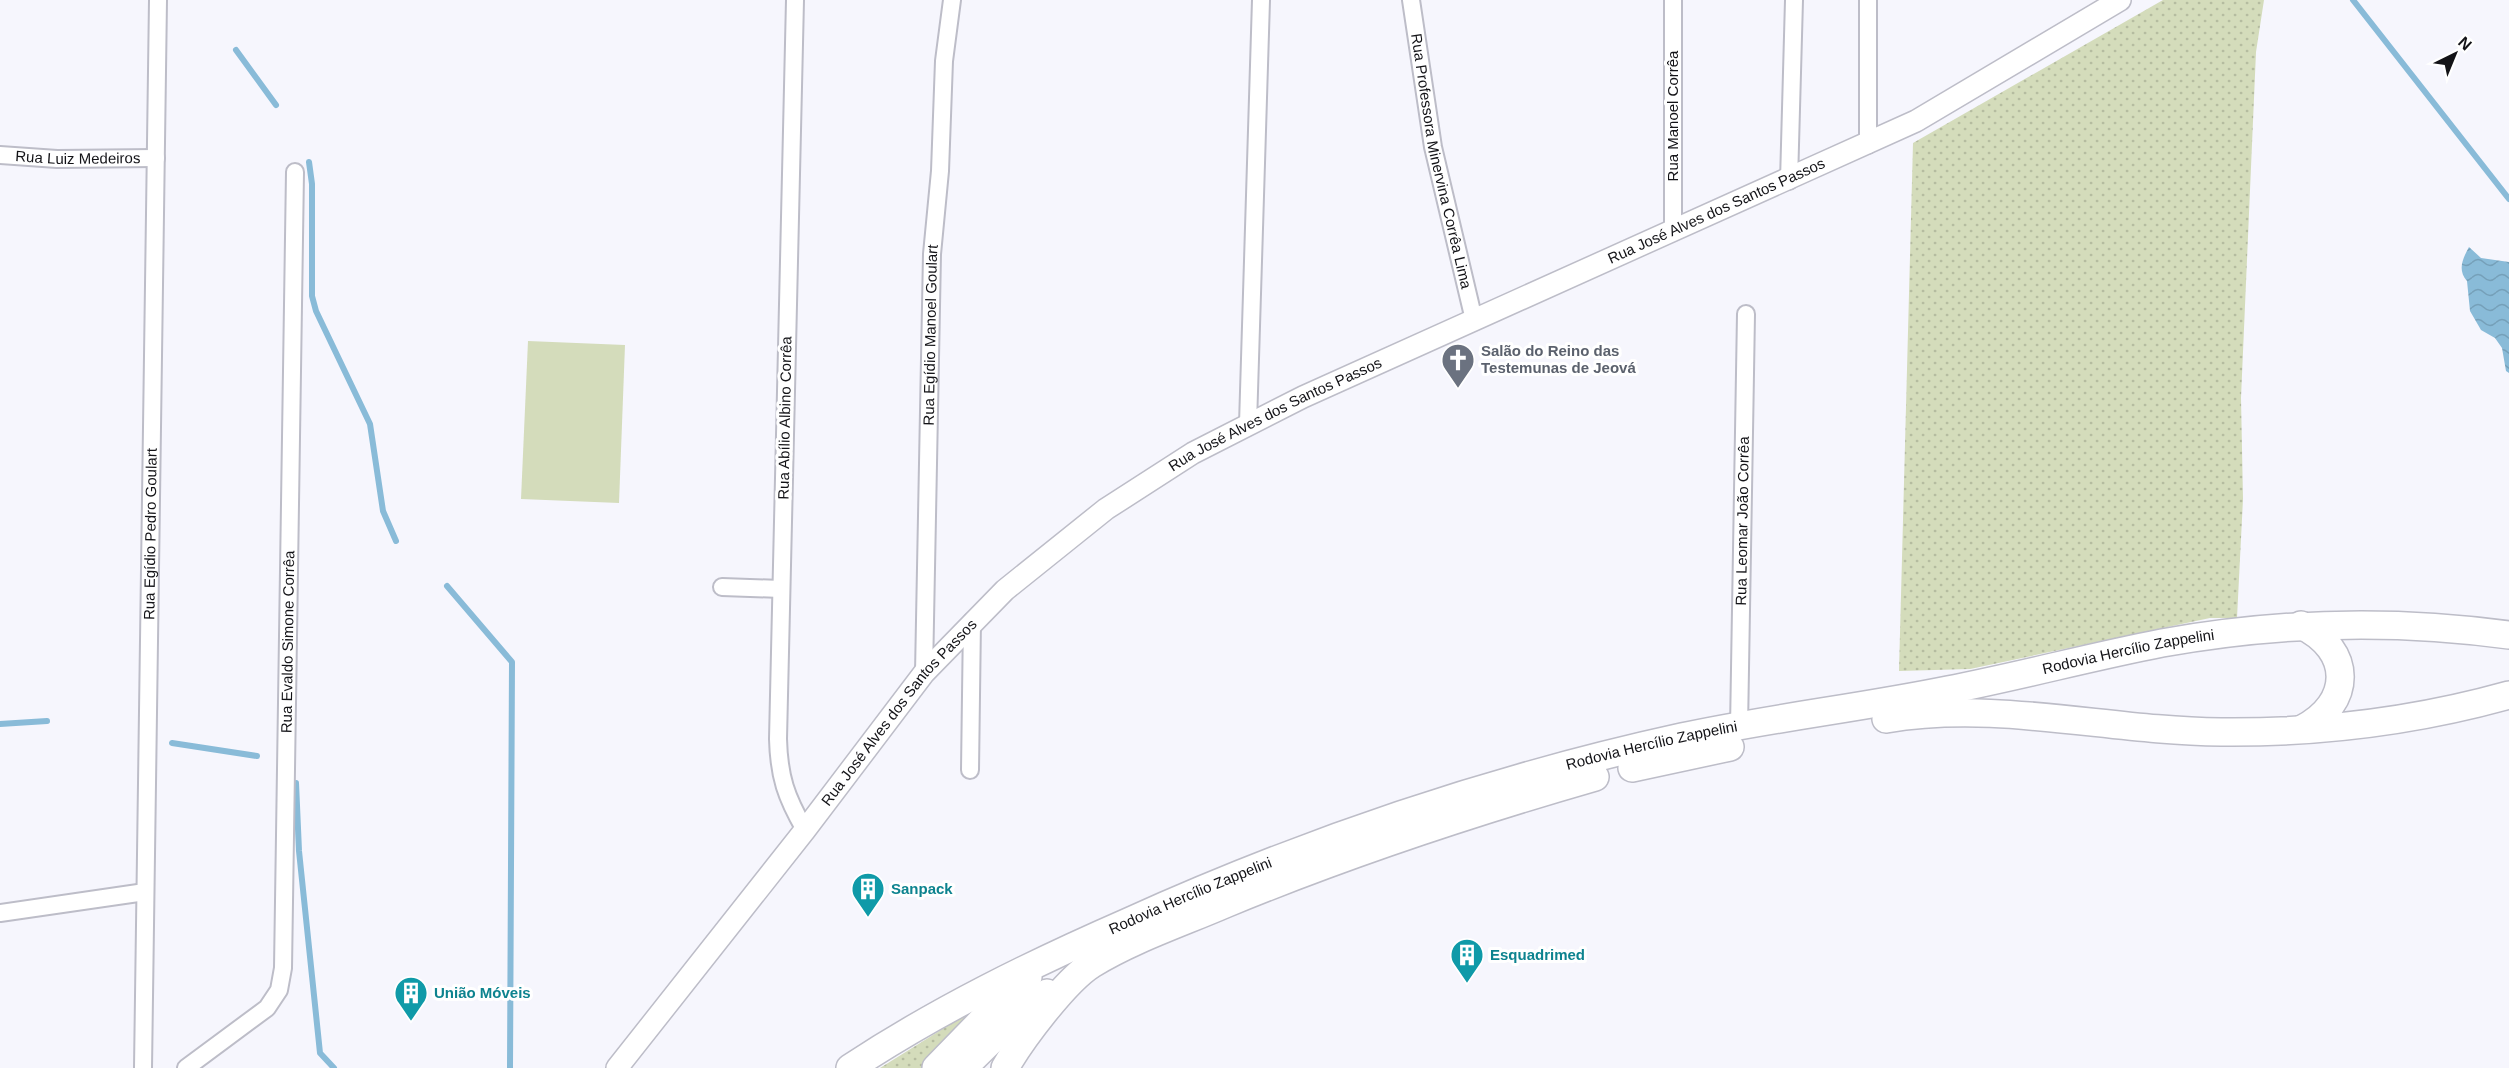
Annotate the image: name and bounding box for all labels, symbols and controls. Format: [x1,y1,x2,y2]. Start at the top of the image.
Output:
north arrow [2425,24,2485,84]
street label: Rua Professora Minervina Corrêa Lima [1408,32,1475,291]
text: N [2455,33,2475,54]
street label: Rua Manoel Corrêa [1664,50,1681,181]
street label: Rua Luiz Medeiros [15,147,140,167]
street label: Rua José Alves dos Santos Passos [1605,154,1827,267]
street label: Rua Egídio Manoel Goulart [920,243,941,426]
street label: Rua Abílio Albino Corrêa [775,335,794,500]
church icon: Salão do Reino das Testemunas de Jeová [1440,342,1476,389]
place label: Salão do Reino das Testemunas de Jeová [1481,342,1636,376]
street label: Rua José Alves dos Santos Passos [1165,354,1384,474]
street label: Rua Leomar João Corrêa [1732,436,1752,606]
street label: Rua Egídio Pedro Goulart [140,447,160,620]
street label: Rua Evaldo Simone Corrêa [278,550,297,733]
street label: Rua José Alves dos Santos Passos [818,615,980,809]
street label: Rodovia Hercílio Zappelini [2041,626,2215,677]
street label: Rodovia Hercílio Zappelini [1564,717,1738,773]
street label: Rodovia Hercílio Zappelini [1106,853,1274,937]
building icon: Sanpack [850,871,886,918]
place label: Sanpack [891,880,953,897]
building icon: Esquadrimed [1449,937,1485,984]
place label: Esquadrimed [1490,946,1585,963]
building icon: União Móveis [393,975,429,1022]
place label: União Móveis [434,984,531,1001]

